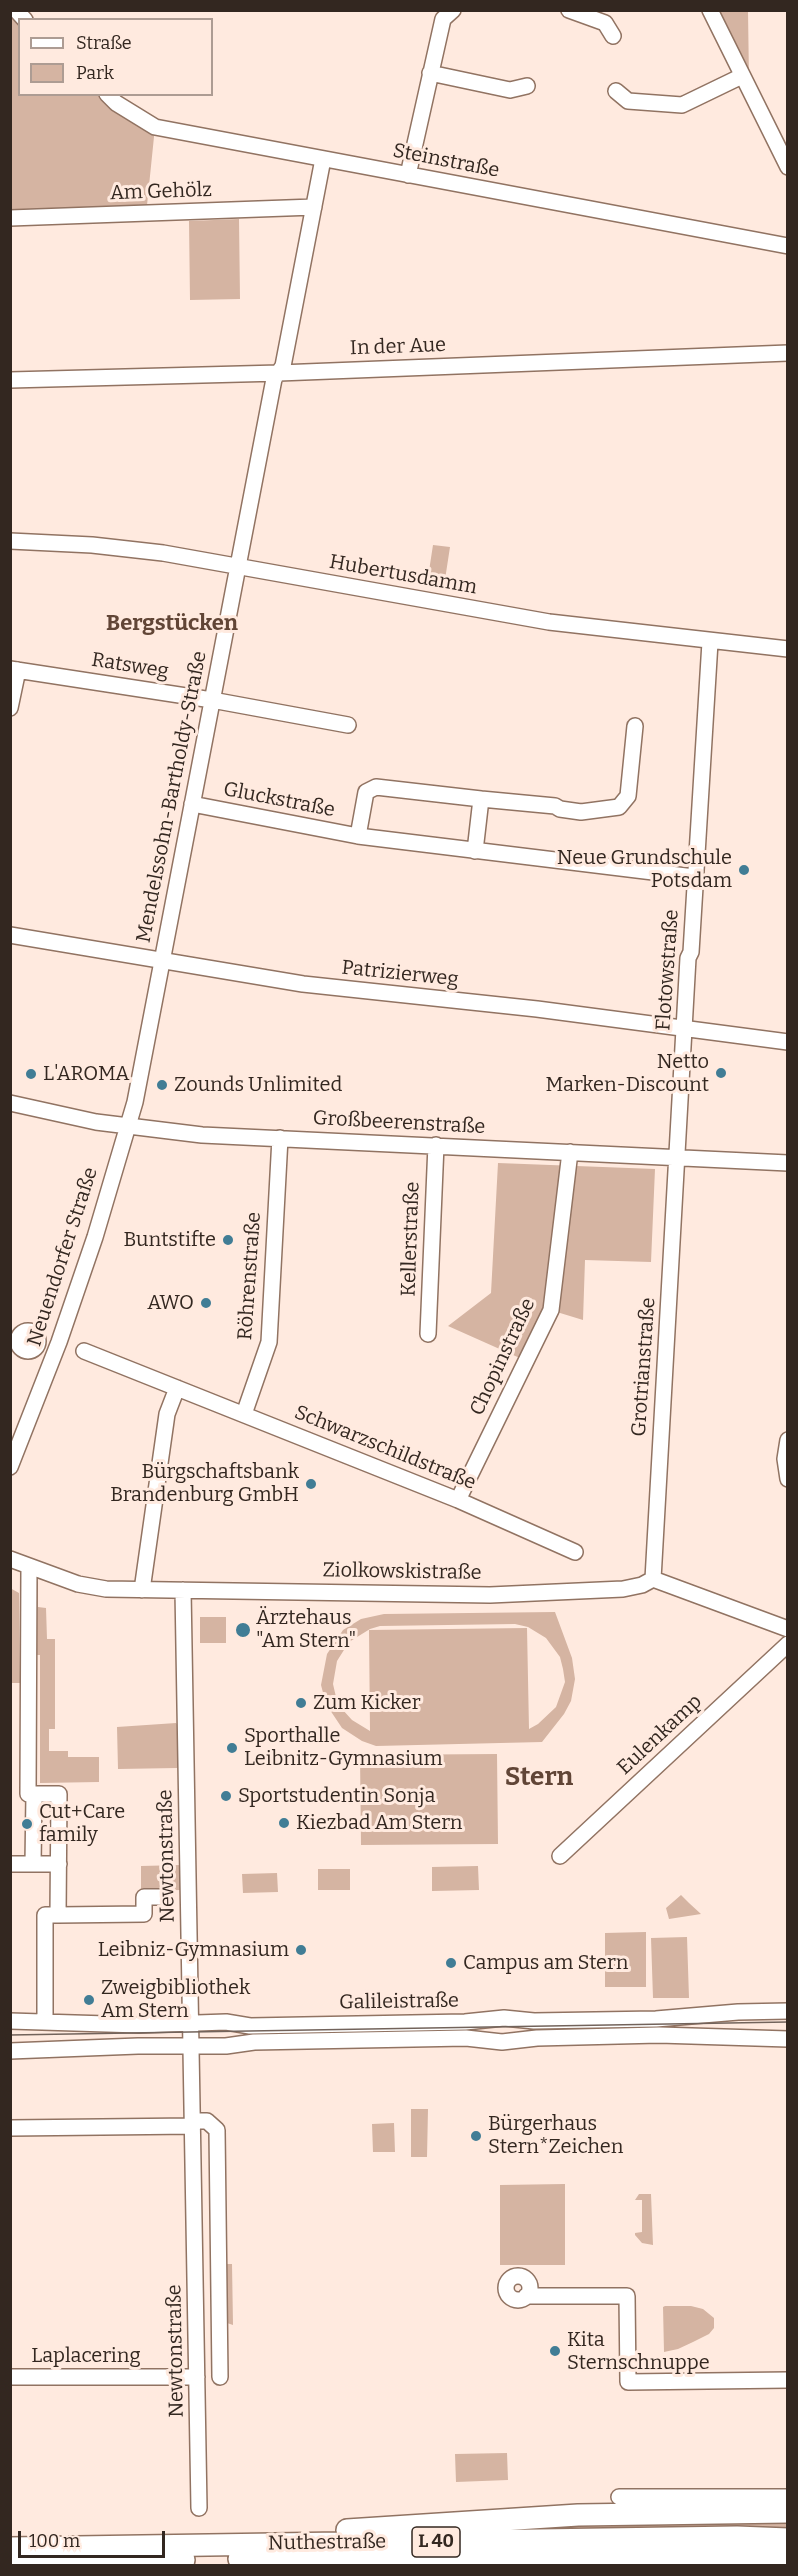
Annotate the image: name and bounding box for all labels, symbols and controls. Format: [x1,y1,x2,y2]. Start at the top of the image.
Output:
legend [18,18,213,96]
text: Straße [76,32,132,54]
text: Park [76,62,114,84]
street label: Steinstraße [391,139,501,183]
street label: Am Gehölz [110,178,212,206]
street label: In der Aue [349,333,447,361]
street label: Hubertusdamm [327,550,479,600]
district label: Bergstücken [106,611,238,637]
street label: Ratsweg [90,648,170,684]
street label: Mendelssohn-Bartholdy-Straße [132,649,212,945]
street label: Gluckstraße [221,777,337,823]
place label: Neue Grundschule Potsdam [557,846,732,893]
marker: Neue Grundschule Potsdam [737,863,751,877]
street label: Flotowstraße [652,909,684,1031]
street label: Patrizierweg [340,956,460,992]
place label: Netto Marken-Discount [545,1050,709,1097]
place label: L'AROMA [43,1062,130,1086]
marker: Netto Marken-Discount [714,1066,728,1080]
marker: L'AROMA [24,1067,38,1081]
place label: Zounds Unlimited [174,1073,342,1097]
marker: Zounds Unlimited [155,1078,169,1092]
street label: Großbeerenstraße [312,1107,486,1139]
street label: Neuendorfer Straße [23,1164,103,1350]
street label: Kellerstraße [397,1181,425,1297]
street label: Röhrenstraße [234,1211,266,1341]
place label: Buntstifte [124,1228,216,1252]
marker: Buntstifte [221,1233,235,1247]
place label: AWO [147,1291,194,1315]
street label: Chopinstraße [465,1295,541,1419]
marker: AWO [199,1296,213,1310]
street label: Grotrianstraße [627,1297,661,1437]
street label: Schwarzschildstraße [291,1401,479,1495]
place label: Bürgschaftsbank Brandenburg GmbH [110,1460,299,1507]
marker: Bürgschaftsbank Brandenburg GmbH [304,1477,318,1491]
street label: Ziolkowskistraße [322,1559,482,1585]
place label: Ärztehaus "Am Stern" [256,1606,356,1653]
marker: Ärztehaus "Am Stern" [234,1621,252,1639]
street label: Eulenkamp [613,1690,707,1780]
place label: Zum Kicker [313,1691,421,1715]
marker: Zum Kicker [294,1696,308,1710]
place label: Sporthalle Leibnitz-Gymnasium [244,1724,442,1771]
marker: Sporthalle Leibnitz-Gymnasium [225,1741,239,1755]
district label: Stern [505,1762,573,1794]
place label: Sportstudentin Sonja [238,1784,435,1808]
street label: Newtonstraße [154,1789,180,1923]
marker: Sportstudentin Sonja [219,1789,233,1803]
place label: Cut+Care family [39,1800,125,1847]
place label: Kiezbad Am Stern [296,1811,462,1835]
marker: Kiezbad Am Stern [277,1816,291,1830]
marker: Cut+Care family [20,1817,34,1831]
place label: Leibniz-Gymnasium [98,1938,289,1962]
marker: Leibniz-Gymnasium [294,1943,308,1957]
place label: Campus am Stern [463,1951,628,1975]
marker: Campus am Stern [444,1956,458,1970]
place label: Zweigbibliothek Am Stern [101,1976,250,2023]
street label: Galileistraße [339,1989,459,2015]
marker: Zweigbibliothek Am Stern [82,1993,96,2007]
place label: Bürgerhaus Stern*Zeichen [488,2112,623,2159]
marker: Bürgerhaus Stern*Zeichen [469,2129,483,2143]
street label: Newtonstraße [163,2284,189,2418]
place label: Kita Sternschnuppe [567,2328,710,2375]
street label: Laplacering [31,2344,141,2368]
marker: Kita Sternschnuppe [548,2344,562,2358]
scale bar [21,2519,168,2557]
road number: L 40 [412,2527,460,2557]
text: 100 m [29,2530,80,2552]
street label: Nuthestraße [268,2530,386,2556]

